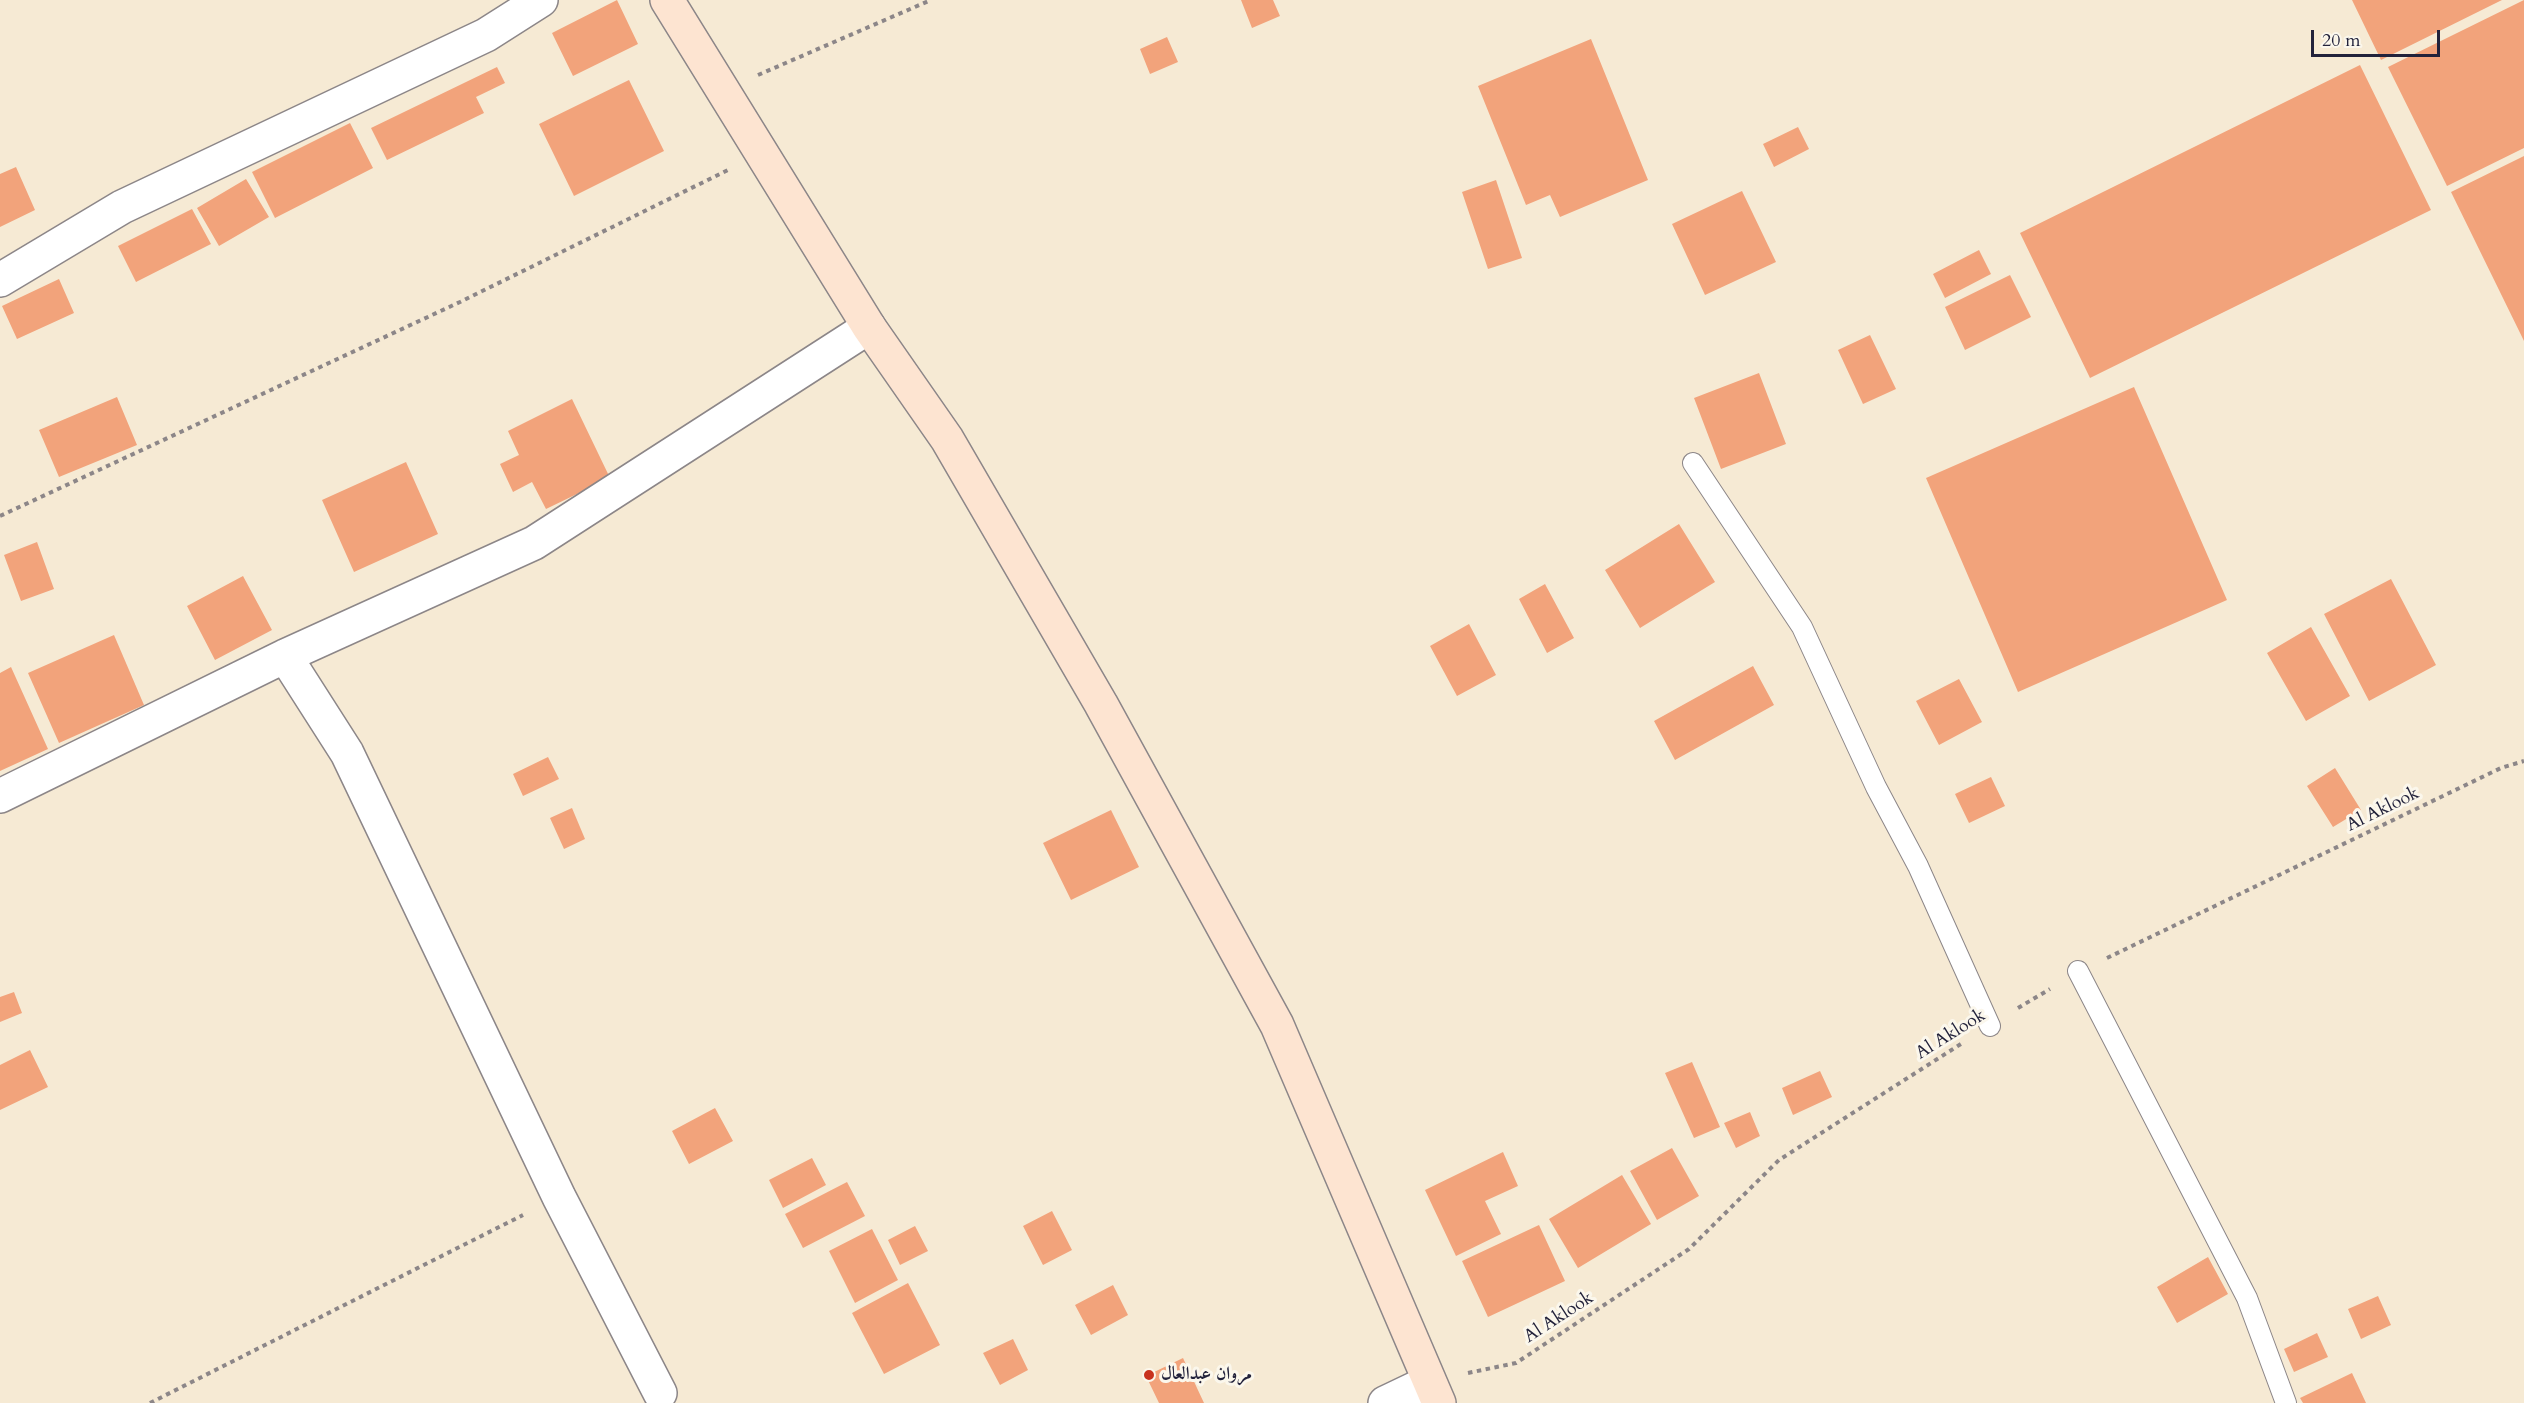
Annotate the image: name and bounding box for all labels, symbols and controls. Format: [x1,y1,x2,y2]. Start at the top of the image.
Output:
scale bar [2314,18,2443,56]
text: 20 m [2322,28,2361,53]
street label: Al Aklook [2343,783,2423,837]
street label: Al Aklook [1912,1005,1990,1065]
street label: Al Aklook [1520,1288,1598,1348]
place label: مروان عبدالعال [1161,1364,1252,1386]
marker: مروان عبدالعال [1142,1368,1156,1382]

